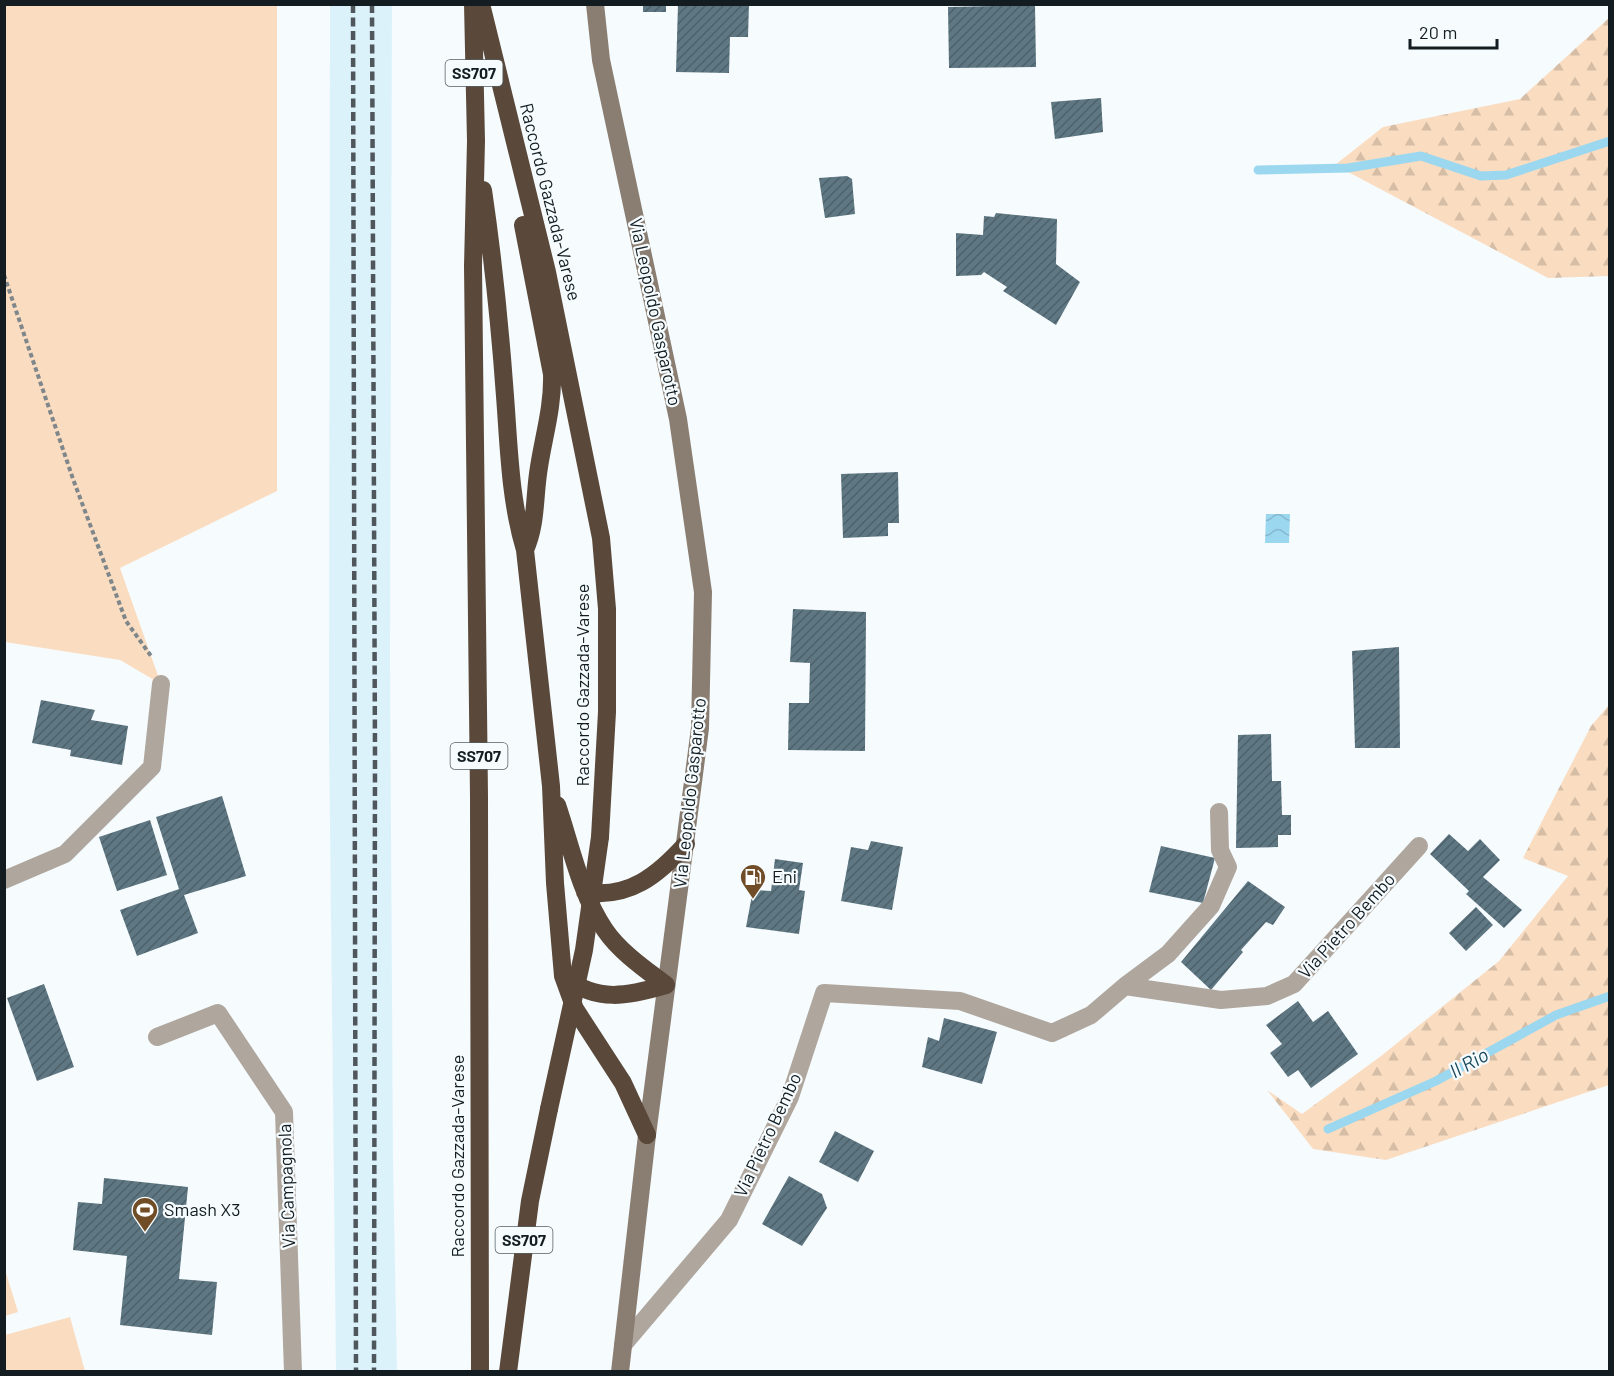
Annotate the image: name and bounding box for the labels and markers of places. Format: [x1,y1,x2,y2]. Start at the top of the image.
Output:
fuel station icon: Eni [738,862,768,900]
place label: Eni [772,865,797,887]
sports icon: Smash X3 [130,1195,160,1233]
place label: Smash X3 [164,1198,240,1220]

